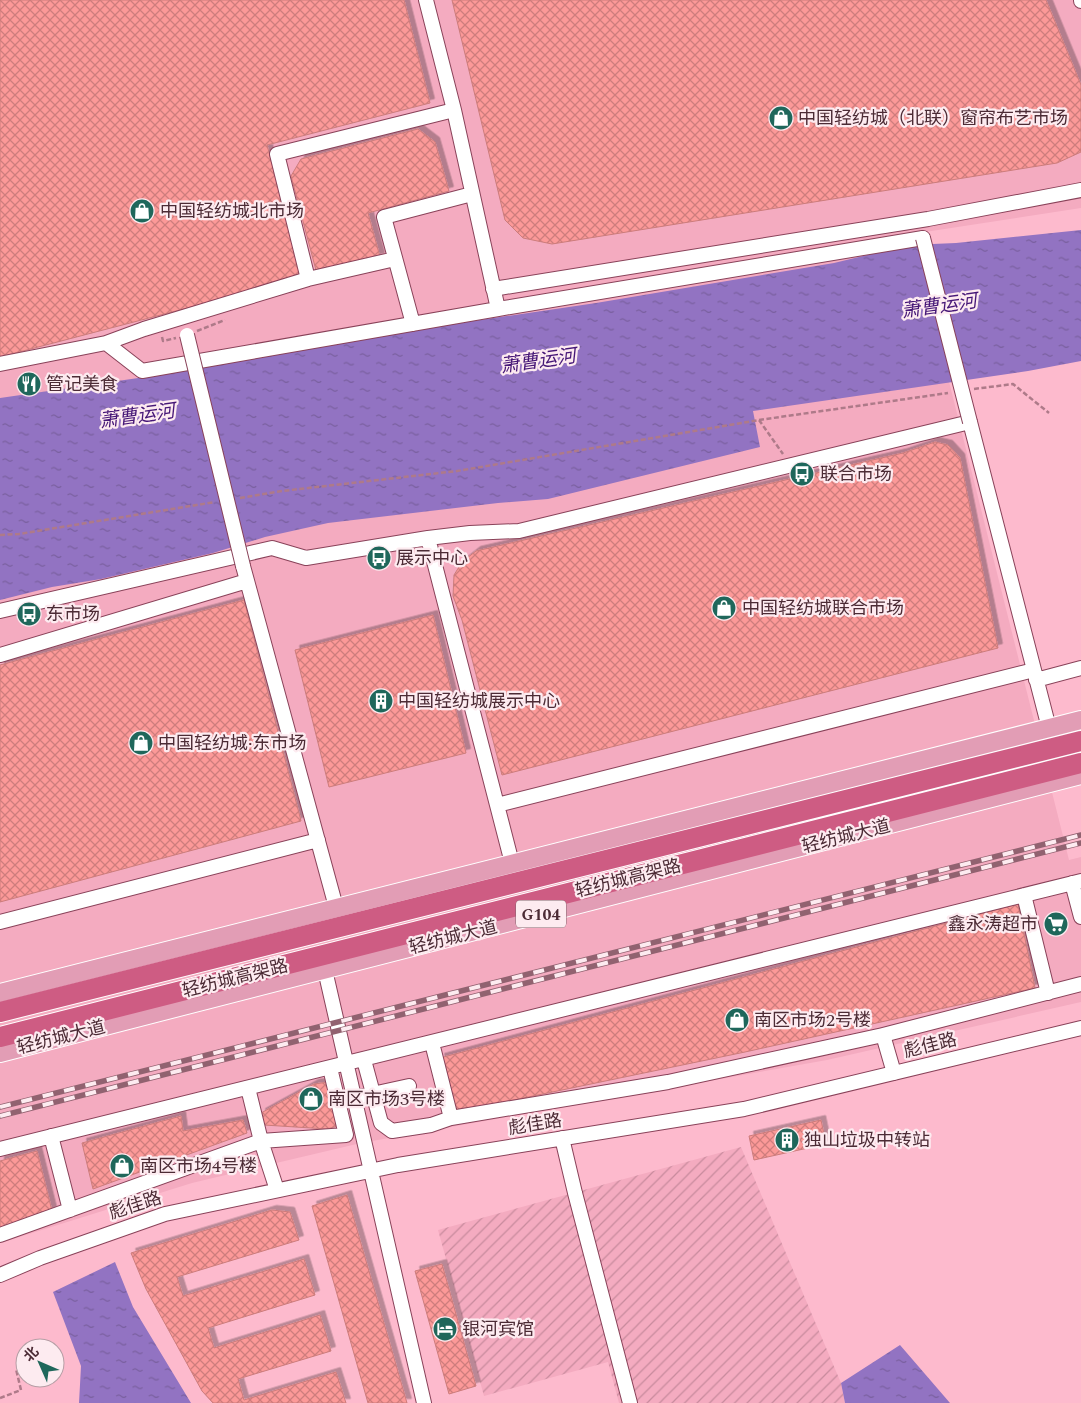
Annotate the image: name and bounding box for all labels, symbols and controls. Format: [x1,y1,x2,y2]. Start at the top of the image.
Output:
shop icon: 中国轻纺城（北联）窗帘布艺市场 [768,105,794,131]
place label: 中国轻纺城（北联）窗帘布艺市场 [798,105,1068,132]
shop icon: 中国轻纺城北市场 [129,198,155,224]
place label: 中国轻纺城北市场 [160,198,304,225]
water label: 萧曹运河 [900,286,983,326]
water label: 萧曹运河 [499,341,582,381]
restaurant icon: 管记美食 [16,371,42,397]
place label: 管记美食 [46,371,118,398]
water label: 萧曹运河 [98,396,181,436]
bus stop icon: 联合市场 [789,461,815,487]
place label: 联合市场 [820,461,892,488]
bus stop icon: 展示中心 [366,545,392,571]
place label: 展示中心 [396,545,468,572]
shop icon: 中国轻纺城联合市场 [711,595,737,621]
place label: 中国轻纺城联合市场 [742,595,904,622]
bus stop icon: 东市场 [16,601,42,627]
place label: 东市场 [46,601,100,628]
building icon: 中国轻纺城展示中心 [368,688,394,714]
place label: 中国轻纺城展示中心 [398,688,560,715]
shop icon: 中国轻纺城·东市场 [128,730,154,756]
place label: 中国轻纺城·东市场 [158,730,307,757]
street label: 轻纺城大道 [799,812,893,860]
street label: 轻纺城高架路 [572,852,684,905]
road number: G104 [516,901,566,928]
place label: 鑫永涛超市 [948,911,1038,938]
supermarket icon: 鑫永涛超市 [1043,911,1069,937]
street label: 轻纺城大道 [406,913,500,961]
street label: 轻纺城高架路 [179,952,291,1005]
shop icon: 南区市场2号楼 [724,1007,750,1033]
place label: 南区市场2号楼 [754,1007,871,1034]
street label: 轻纺城大道 [14,1013,108,1061]
street label: 彪佳路 [901,1026,960,1065]
shop icon: 南区市场3号楼 [298,1086,324,1112]
place label: 南区市场3号楼 [328,1086,445,1113]
street label: 彪佳路 [506,1107,564,1142]
building icon: 独山垃圾中转站 [774,1127,800,1153]
place label: 独山垃圾中转站 [804,1127,930,1154]
shop icon: 南区市场4号楼 [109,1153,135,1179]
place label: 南区市场4号楼 [140,1153,257,1180]
street label: 彪佳路 [105,1184,165,1227]
hotel icon: 银河宾馆 [432,1316,458,1342]
place label: 银河宾馆 [462,1316,534,1343]
north arrow [15,1338,65,1388]
text: 北 [19,1342,44,1367]

